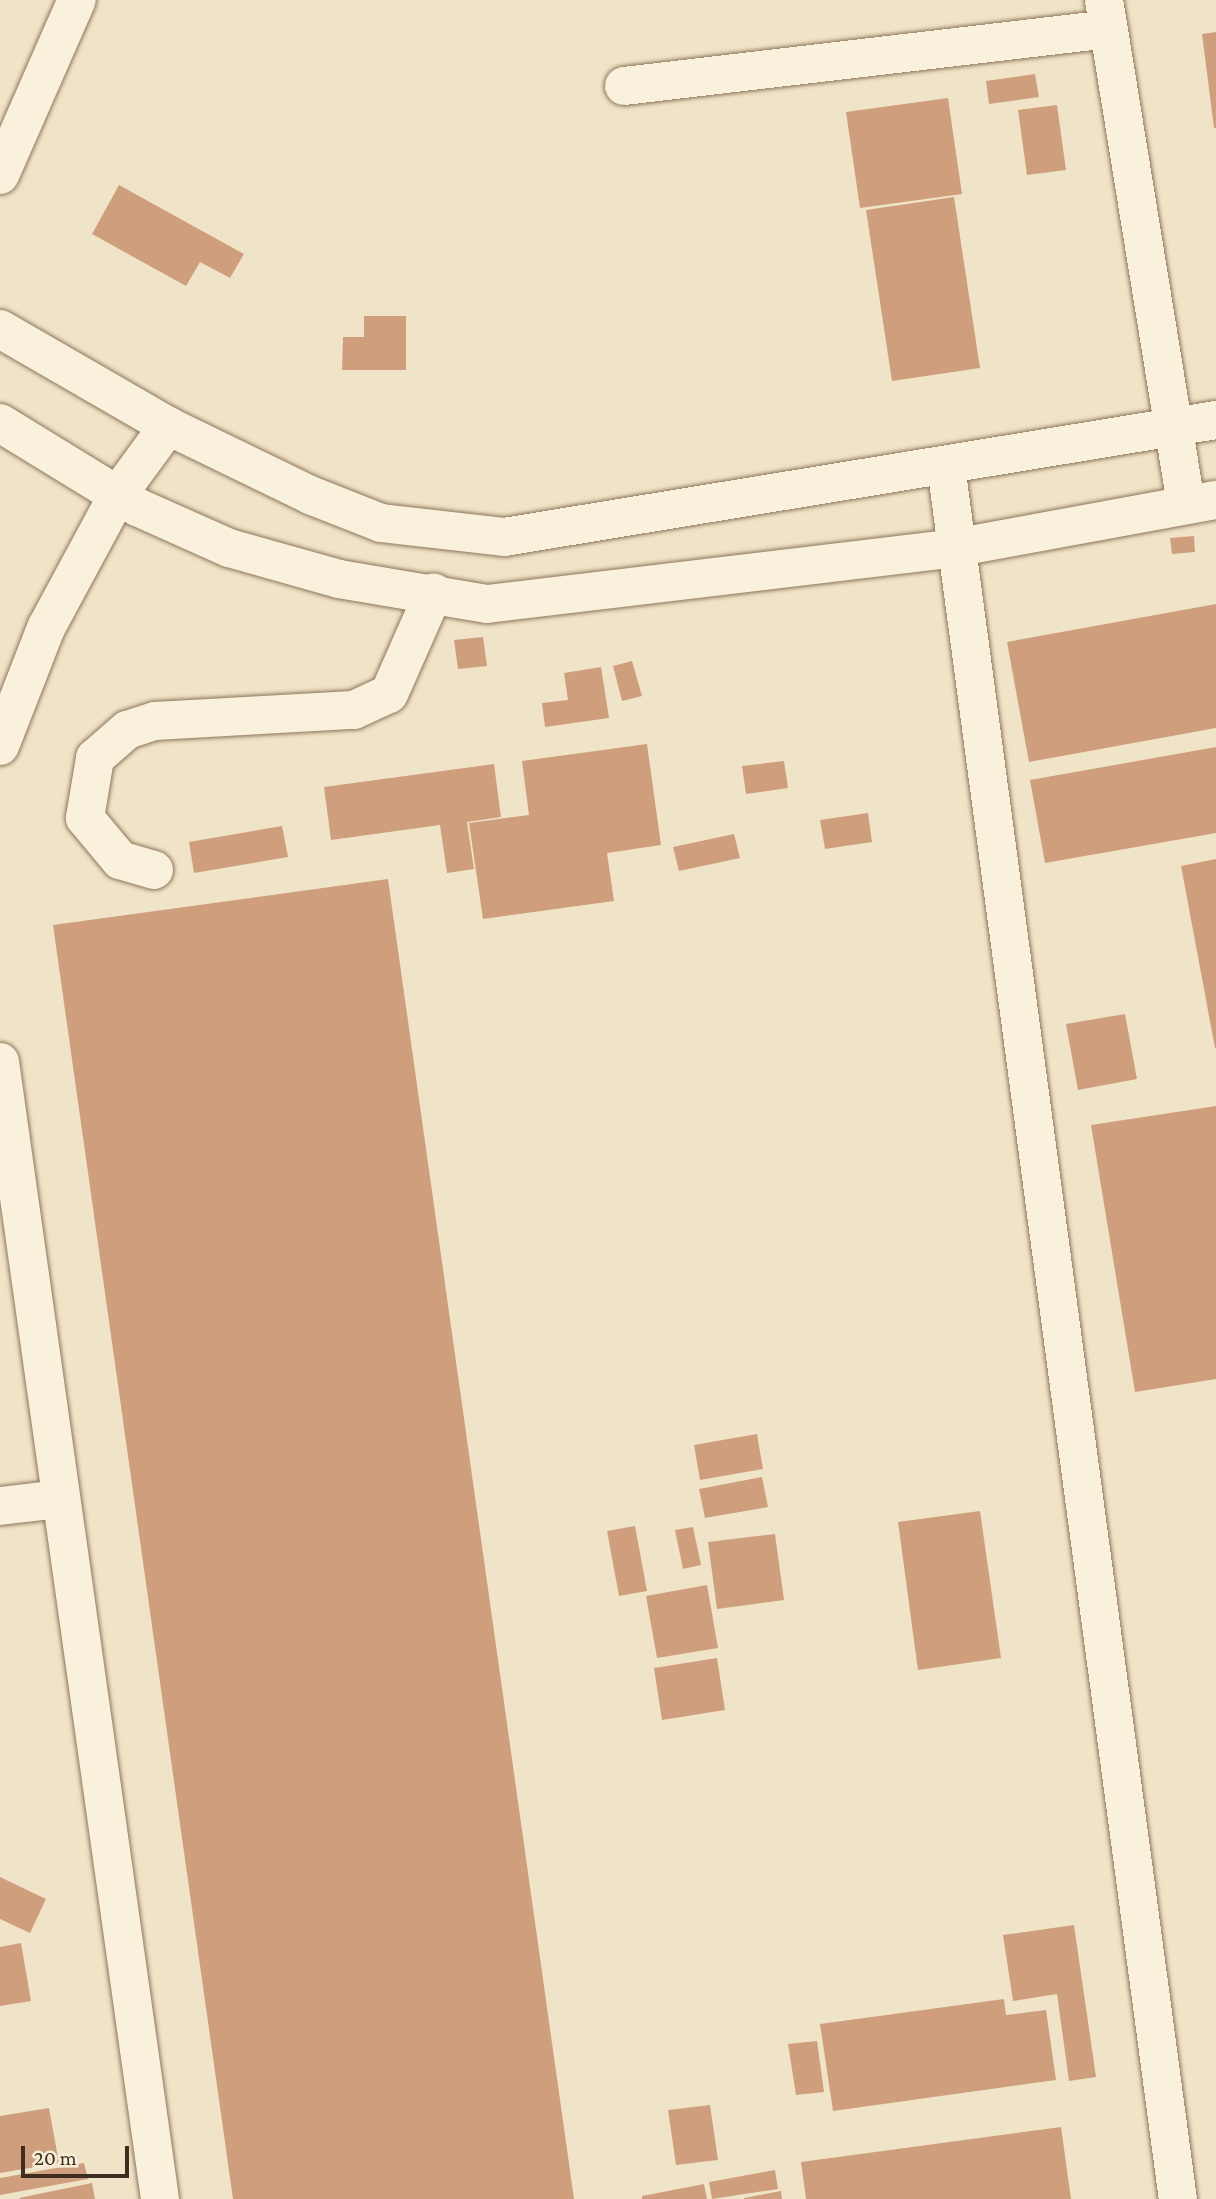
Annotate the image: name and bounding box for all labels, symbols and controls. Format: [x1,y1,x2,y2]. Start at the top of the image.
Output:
scale bar [24,2132,133,2176]
text: 20 m [34,2146,77,2170]

